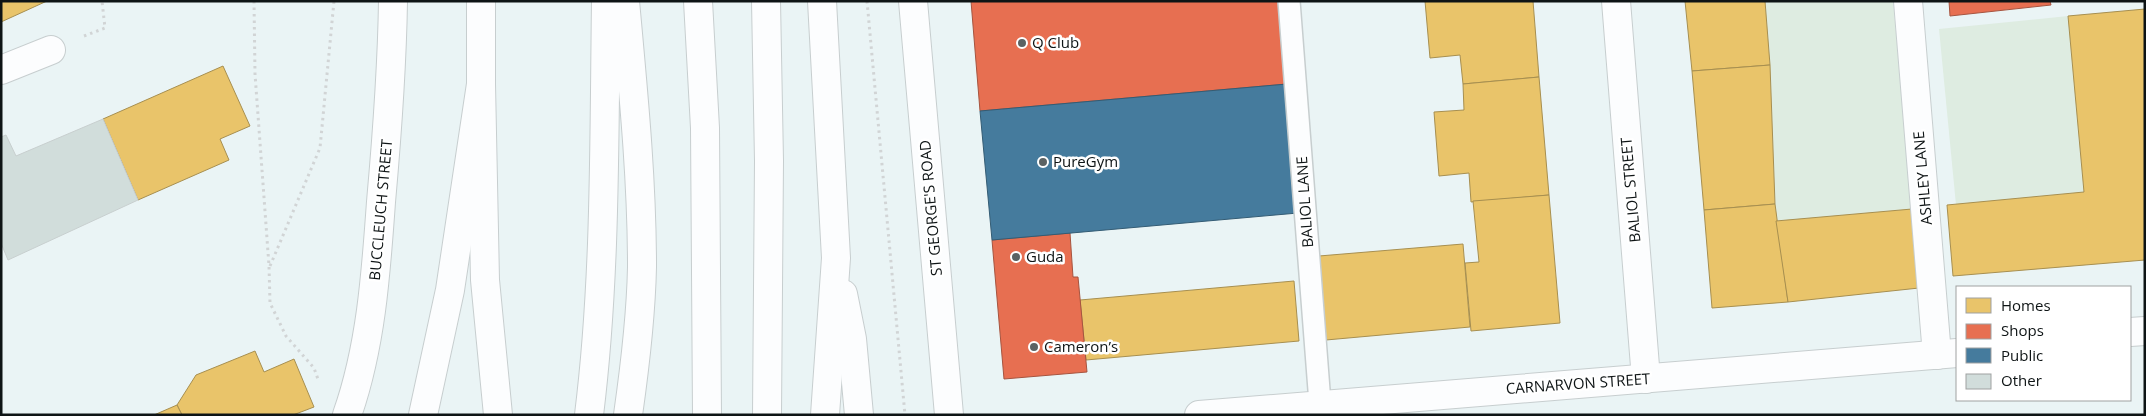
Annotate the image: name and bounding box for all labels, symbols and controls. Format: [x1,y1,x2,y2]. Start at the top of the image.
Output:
place label: Q Club [1032,32,1079,52]
marker: Q Club [1016,37,1028,49]
street label: ASHLEY LANE [1908,130,1936,226]
street label: BALIOL STREET [1615,136,1645,243]
street label: BUCCLEUCH STREET [364,138,396,281]
street label: ST GEORGE'S ROAD [914,139,946,277]
place label: PureGym [1053,151,1118,171]
marker: PureGym [1037,156,1049,168]
street label: BALIOL LANE [1291,156,1317,248]
place label: Guda [1026,246,1064,266]
marker: Guda [1010,251,1022,263]
legend [1956,286,2131,401]
text: Homes [2001,295,2051,315]
text: Shops [2001,320,2044,340]
place label: Cameron’s [1044,336,1118,356]
marker: Cameron’s [1028,341,1040,353]
text: Public [2001,345,2043,365]
street label: CARNARVON STREET [1505,368,1652,398]
text: Other [2001,370,2042,390]

